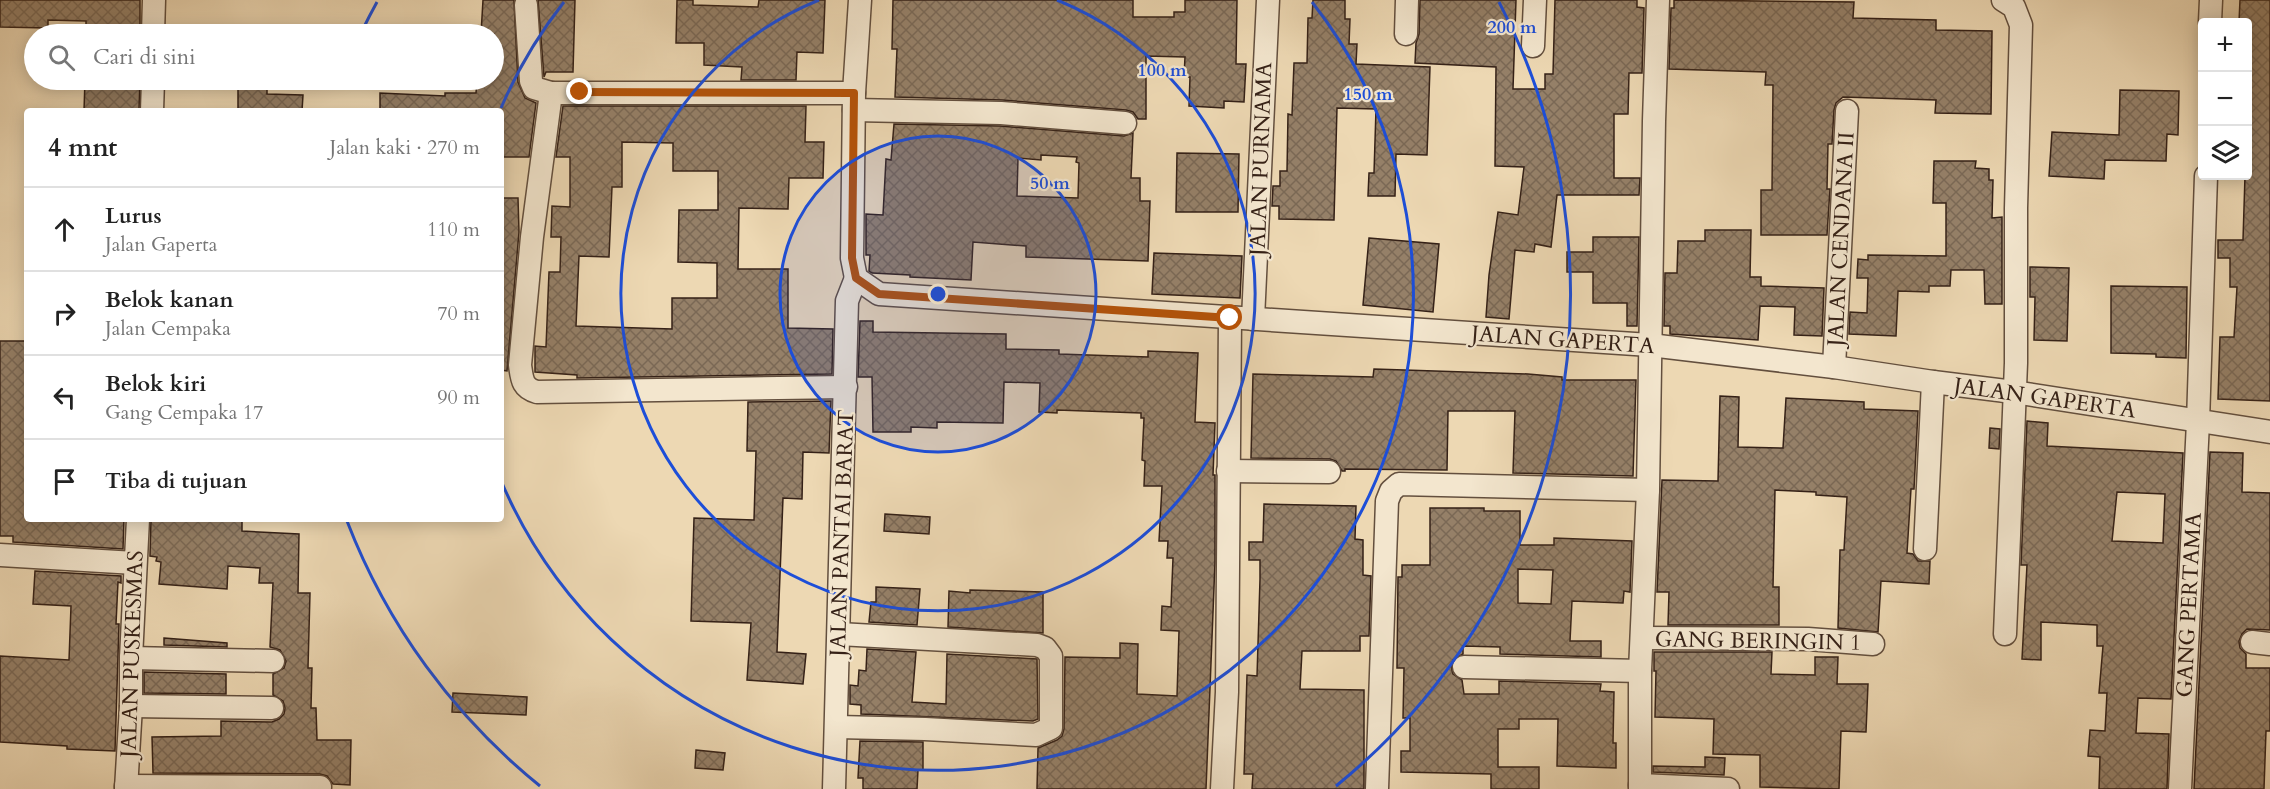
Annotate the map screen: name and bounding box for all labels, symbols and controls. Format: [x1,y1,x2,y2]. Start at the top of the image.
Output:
text: 200 m [1487,15,1537,40]
map controls [2198,18,2252,180]
button: + [2198,18,2252,72]
search box [24,24,504,90]
icon: search [45,41,78,74]
text: Cari di sini [93,42,196,72]
text: 100 m [1137,58,1187,83]
street label: JALAN PURNAMA [1243,61,1279,259]
button: − [2198,72,2252,126]
route end [566,78,592,104]
text: 150 m [1343,82,1393,107]
button: layers [2198,126,2252,180]
text: 4 mnt [48,130,117,165]
street label: JALAN CENDANA II [1820,131,1862,350]
text: Jalan kaki · 270 m [330,134,480,161]
text: 50 m [1030,171,1070,196]
text: Lurus [105,201,162,231]
icon: ahead [48,213,81,246]
text: 110 m [427,216,480,243]
text: Jalan Gaperta [105,231,217,258]
centre of rings [928,284,948,304]
text: Belok kanan [105,285,234,315]
icon: right [48,297,81,330]
text: 70 m [437,300,480,327]
route start [1216,304,1242,330]
text: Jalan Cempaka [105,315,231,342]
street label: JALAN GAPERTA [1467,318,1656,361]
text: Belok kiri [105,369,206,399]
street label: JALAN GAPERTA [1949,370,2138,426]
icon: left [48,381,81,414]
text: 90 m [437,384,480,411]
text: Gang Cempaka 17 [105,399,263,426]
street label: JALAN PANTAI BARAT [823,409,861,660]
icon: arrive [48,465,81,498]
text: Tiba di tujuan [105,466,247,496]
street label: GANG PERTAMA [2169,511,2209,698]
street label: JALAN PUSKESMAS [113,550,151,761]
street label: GANG BERINGIN 1 [1655,624,1861,658]

